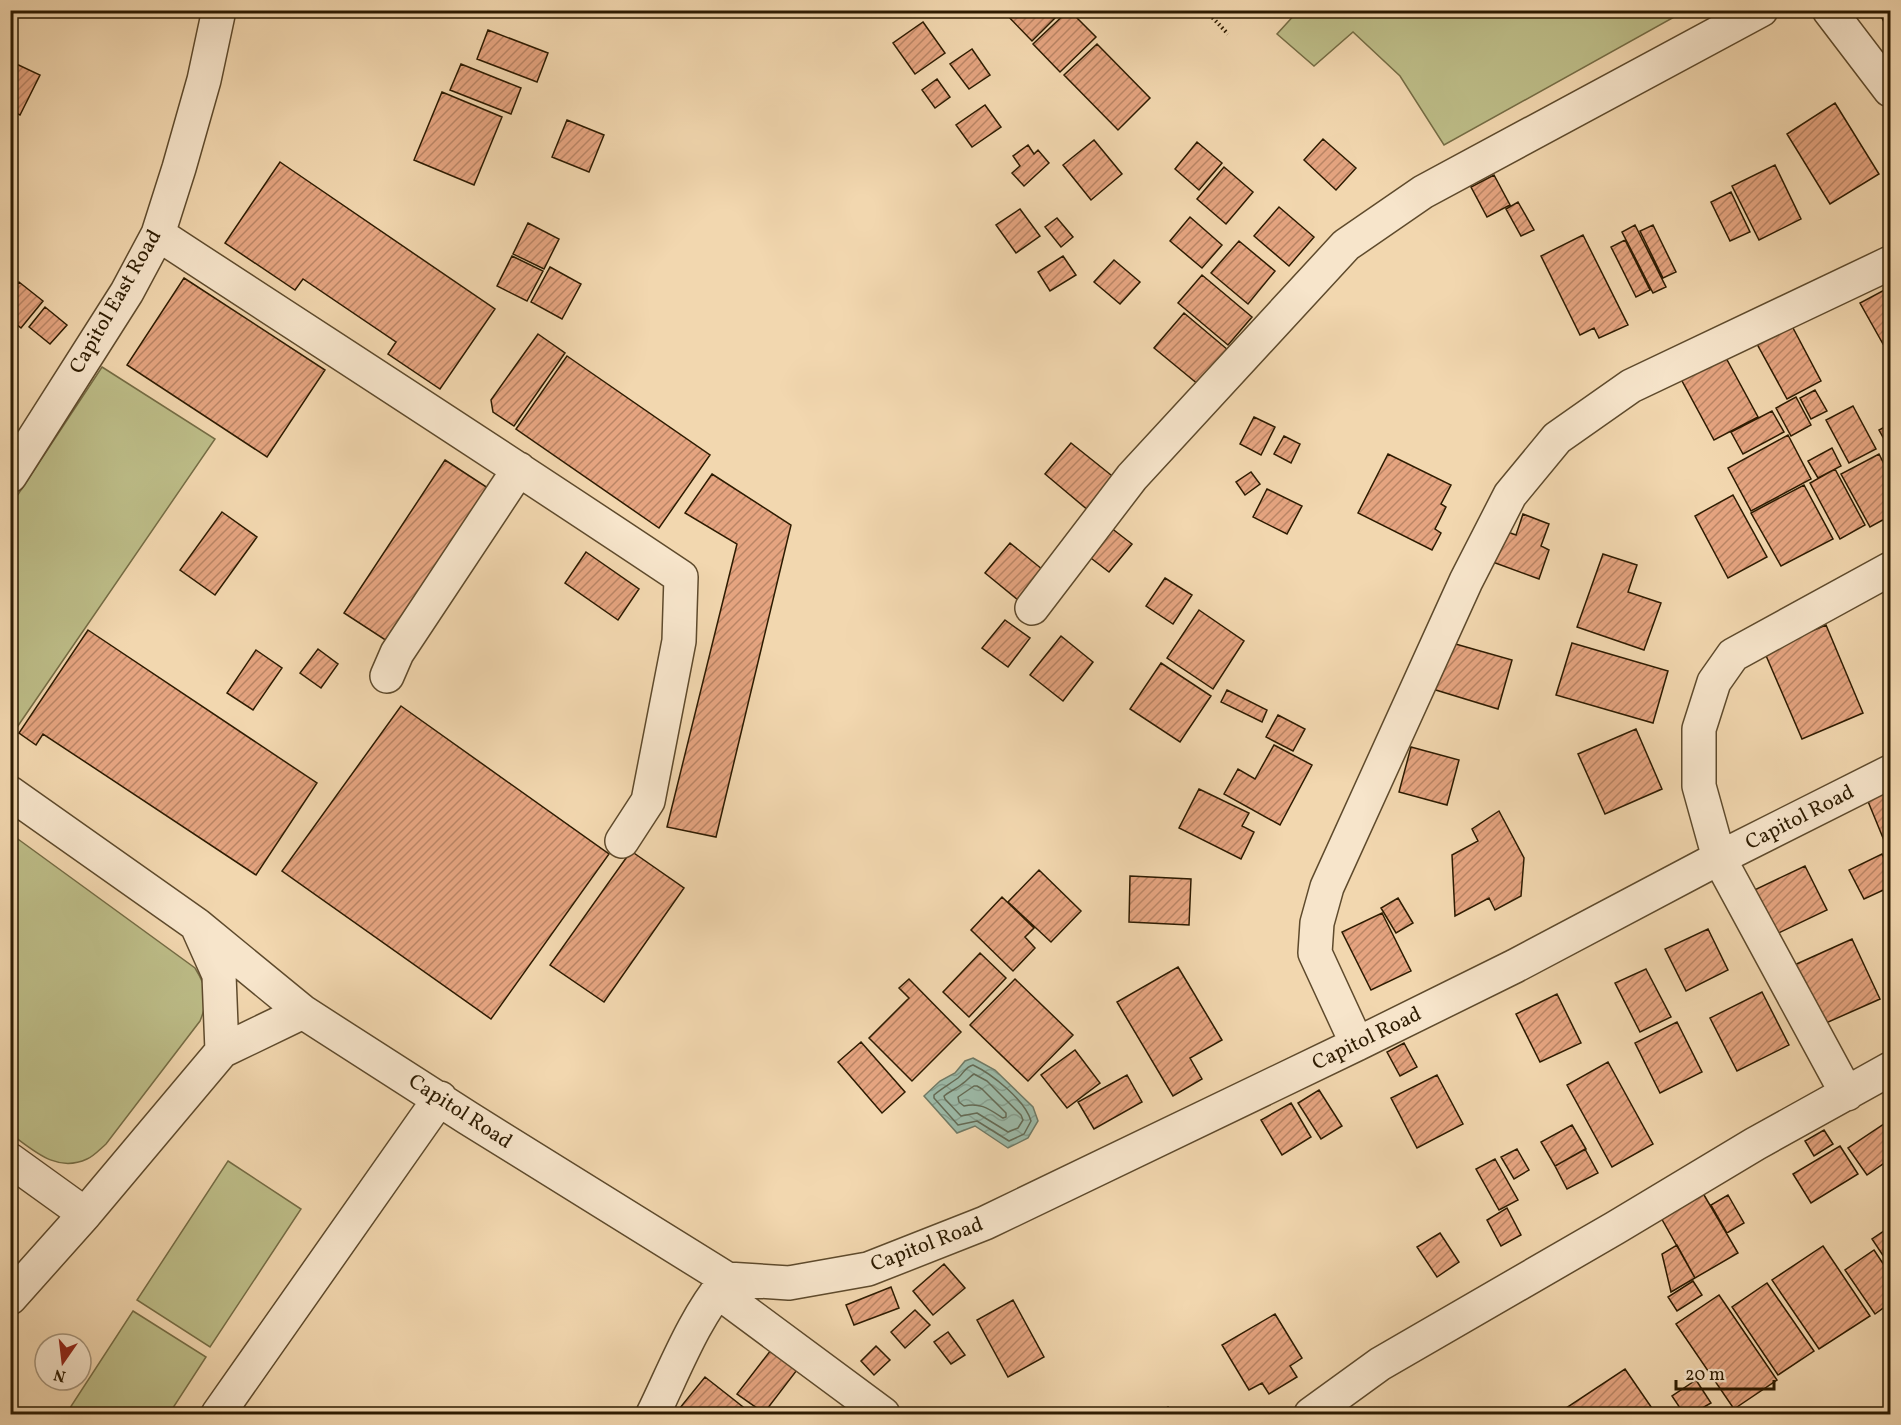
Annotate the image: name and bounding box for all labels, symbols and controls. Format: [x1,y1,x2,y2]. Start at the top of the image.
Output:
street label: Capitol East Road [63,225,169,379]
street label: Capitol Road [1741,778,1859,858]
street label: Capitol Road [1307,1000,1427,1078]
street label: Capitol Road [402,1068,518,1156]
street label: Capitol Road [866,1210,988,1280]
north arrow [33,1332,93,1392]
scale bar [1676,1353,1774,1391]
text: N [51,1362,68,1387]
text: 20 m [1685,1363,1725,1388]

